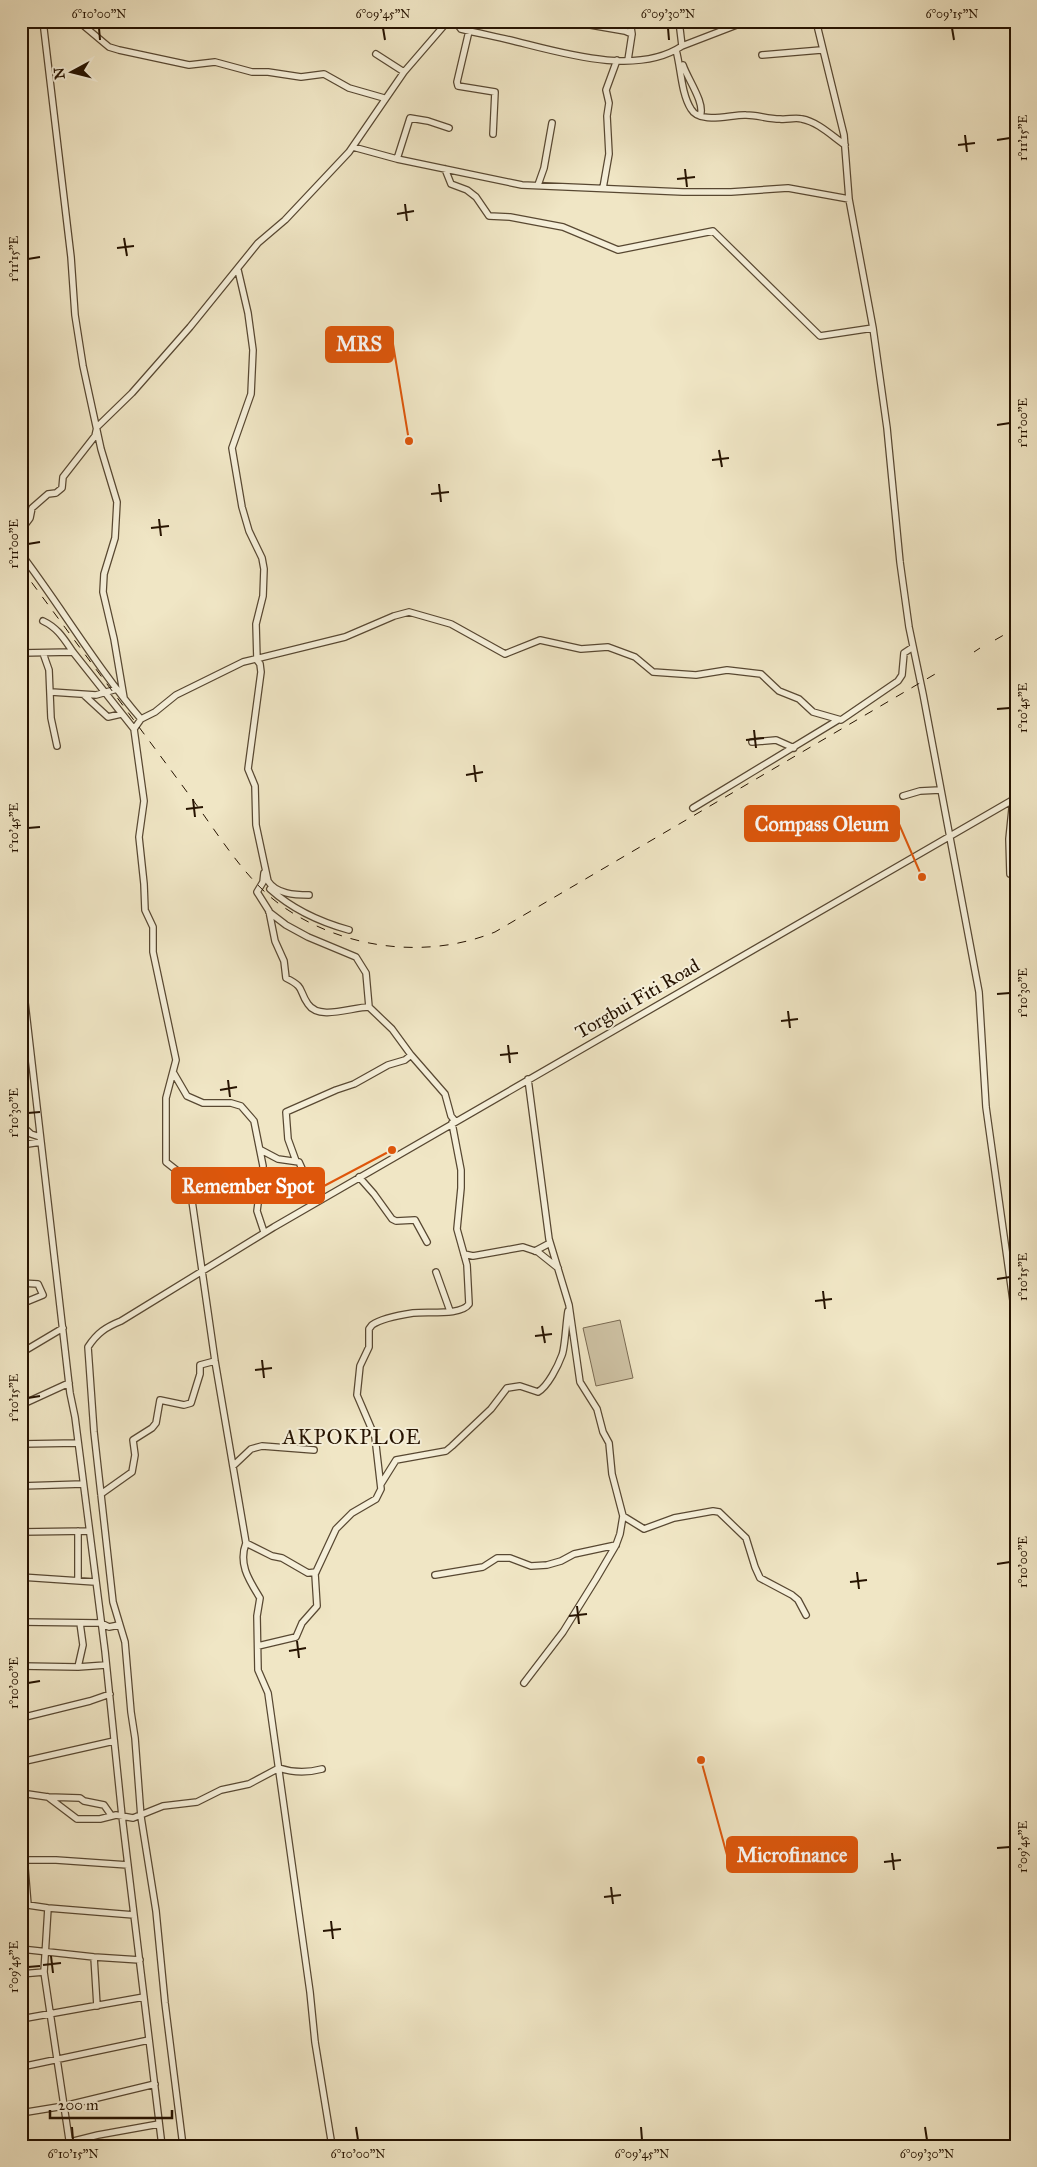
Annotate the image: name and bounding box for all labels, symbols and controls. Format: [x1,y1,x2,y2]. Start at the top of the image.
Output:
text: 6°10'00"N [72,7,126,21]
text: 6°09'45"N [356,7,410,21]
text: 6°09'30"N [641,7,695,21]
text: 6°09'15"N [926,7,978,21]
north arrow [48,48,98,98]
text: N [50,66,69,80]
text: 1°11'15"E [1016,115,1030,161]
text: 1°11'15"E [7,236,21,282]
callout: MRS [326,327,393,362]
text: MRS [336,332,382,356]
text: 1°11'00"E [1016,398,1030,448]
text: 1°11'00"E [7,519,21,569]
text: 1°10'45"E [1016,683,1030,733]
text: 1°10'45"E [7,803,21,853]
callout: Compass Oleum [745,806,899,841]
text: Compass Oleum [755,812,889,837]
street label: Torgbui Fiti Road [571,953,704,1044]
text: 1°10'30"E [1016,968,1030,1018]
text: 1°10'30"E [7,1088,21,1138]
callout: Remember Spot [172,1168,324,1203]
text: Remember Spot [182,1174,315,1199]
text: 1°10'15"E [1016,1253,1030,1301]
text: 1°10'15"E [7,1374,21,1422]
district label: AKPOKPLOE [281,1424,422,1450]
text: 1°10'00"E [1016,1536,1030,1588]
text: 1°10'00"E [7,1657,21,1709]
text: 1°09'45"E [1016,1821,1030,1873]
callout: Microfinance [727,1837,857,1872]
text: Microfinance [737,1843,848,1867]
text: 1°09'45"E [7,1941,21,1993]
scale bar [50,2087,172,2119]
text: 200 m [58,2096,99,2114]
text: 6°10'15"N [47,2147,99,2161]
text: 6°10'00"N [331,2147,385,2161]
text: 6°09'45"N [615,2147,669,2161]
text: 6°09'30"N [900,2147,954,2161]

